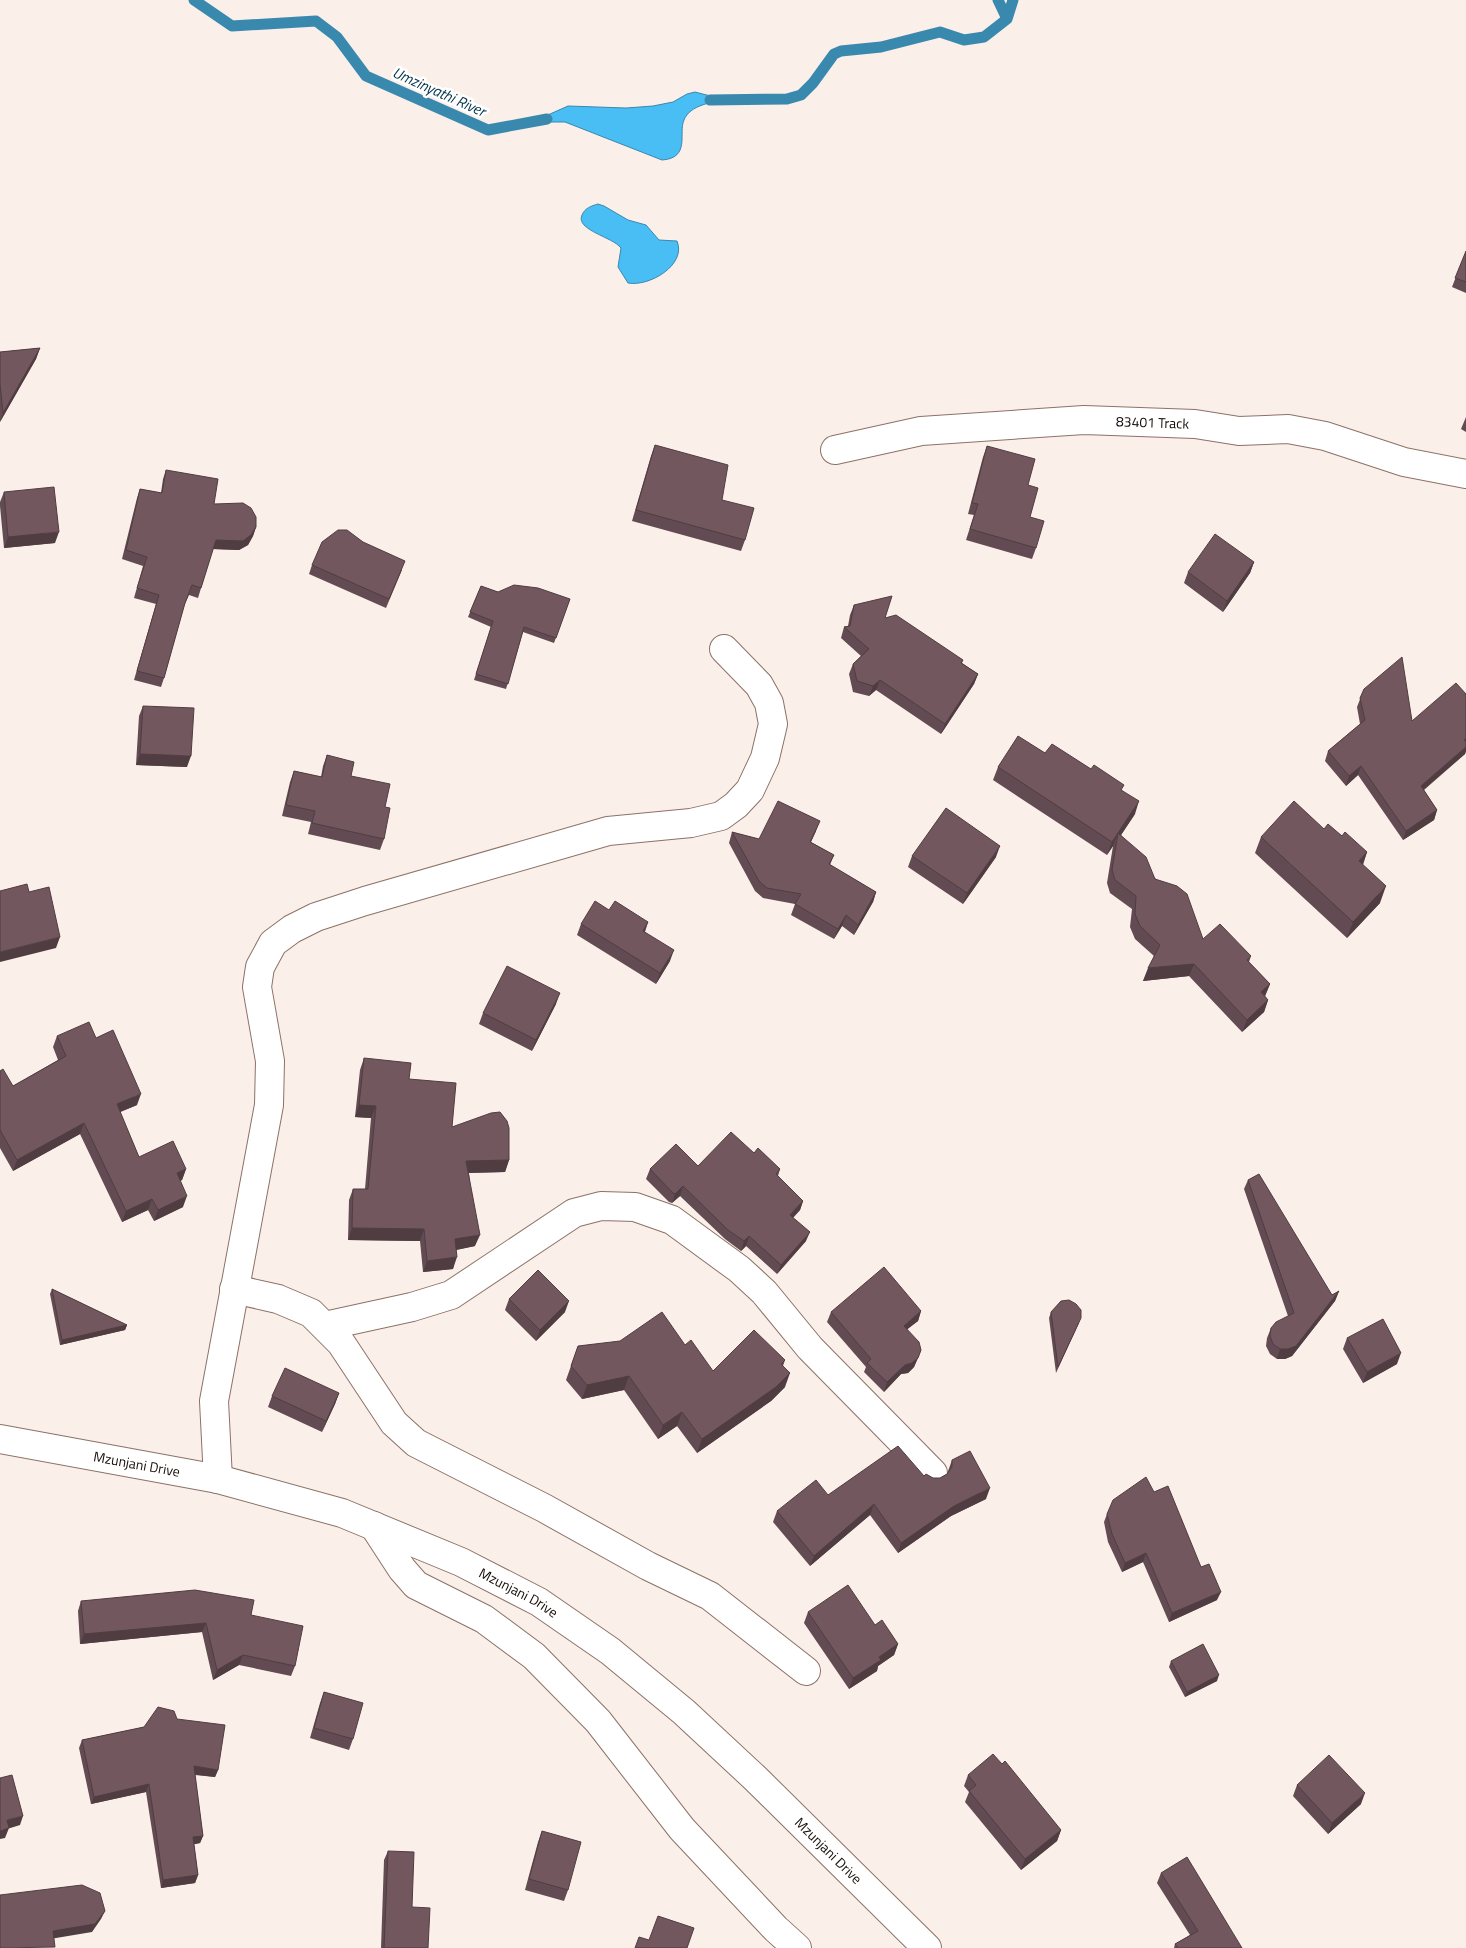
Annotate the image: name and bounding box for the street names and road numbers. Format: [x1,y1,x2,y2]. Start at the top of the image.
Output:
street label: 83401 Track [1116,410,1190,434]
street label: Mzunjani Drive [92,1445,182,1482]
street label: Mzunjani Drive [475,1562,563,1622]
street label: Mzunjani Drive [790,1812,867,1889]

